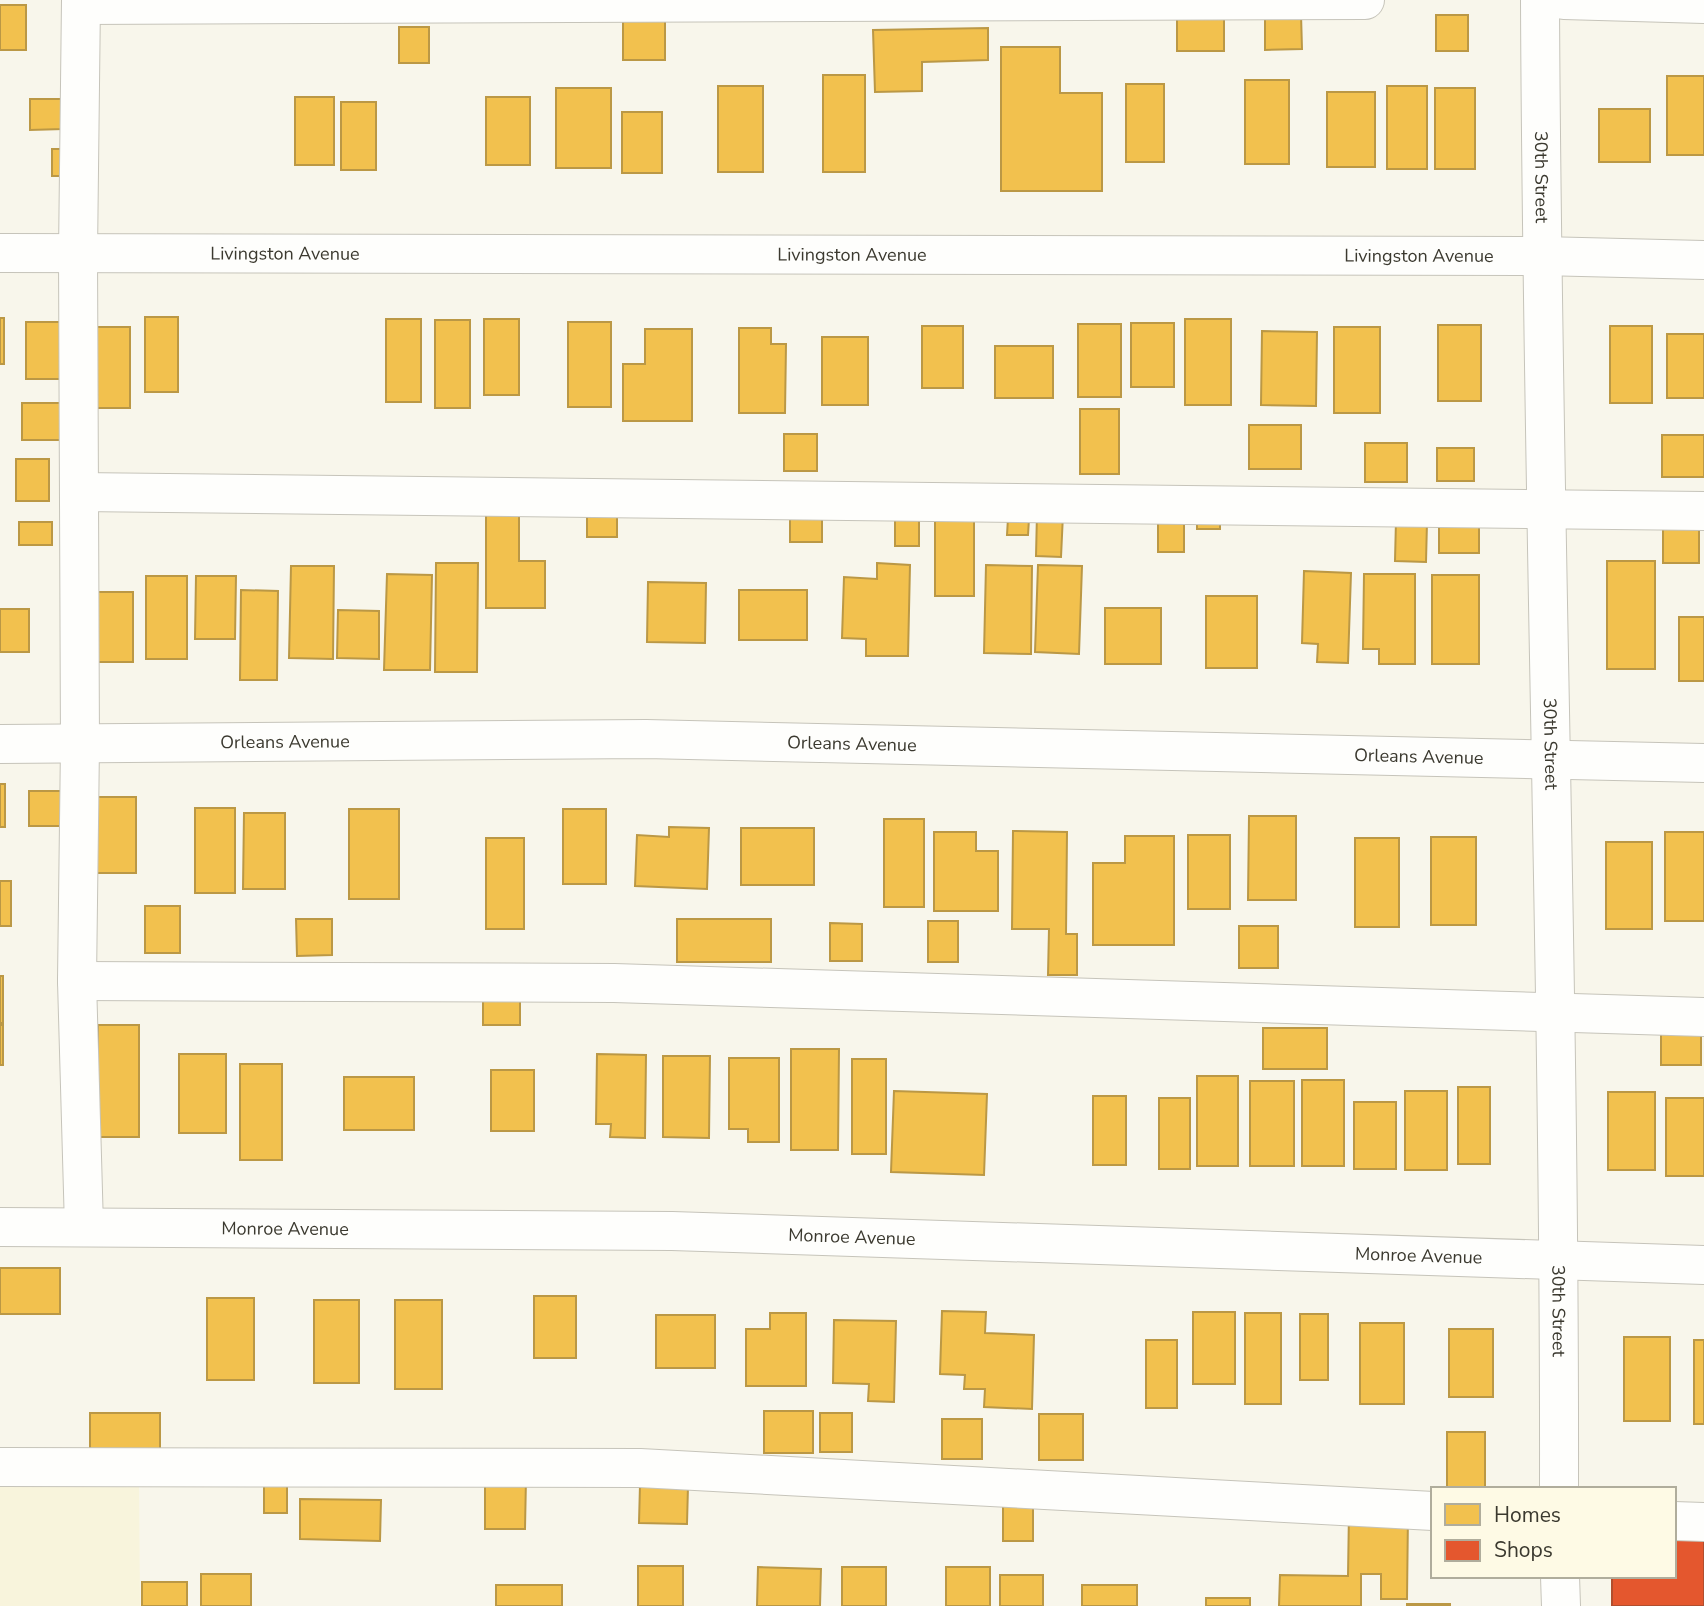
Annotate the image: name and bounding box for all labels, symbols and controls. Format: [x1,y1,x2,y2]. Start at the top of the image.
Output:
street label: 30th Street [1529,131,1554,224]
street label: Livingston Avenue [210,241,360,266]
street label: Livingston Avenue [777,243,927,267]
street label: Livingston Avenue [1344,244,1494,268]
street label: 30th Street [1538,698,1563,791]
street label: Orleans Avenue [220,729,350,754]
street label: Orleans Avenue [787,730,917,757]
street label: Orleans Avenue [1354,743,1484,770]
street label: Monroe Avenue [221,1216,349,1241]
street label: Monroe Avenue [788,1223,916,1251]
street label: Monroe Avenue [1354,1242,1483,1270]
street label: 30th Street [1546,1265,1571,1358]
legend [1431,1487,1676,1578]
text: Homes [1494,1501,1561,1529]
text: Shops [1494,1536,1553,1564]

